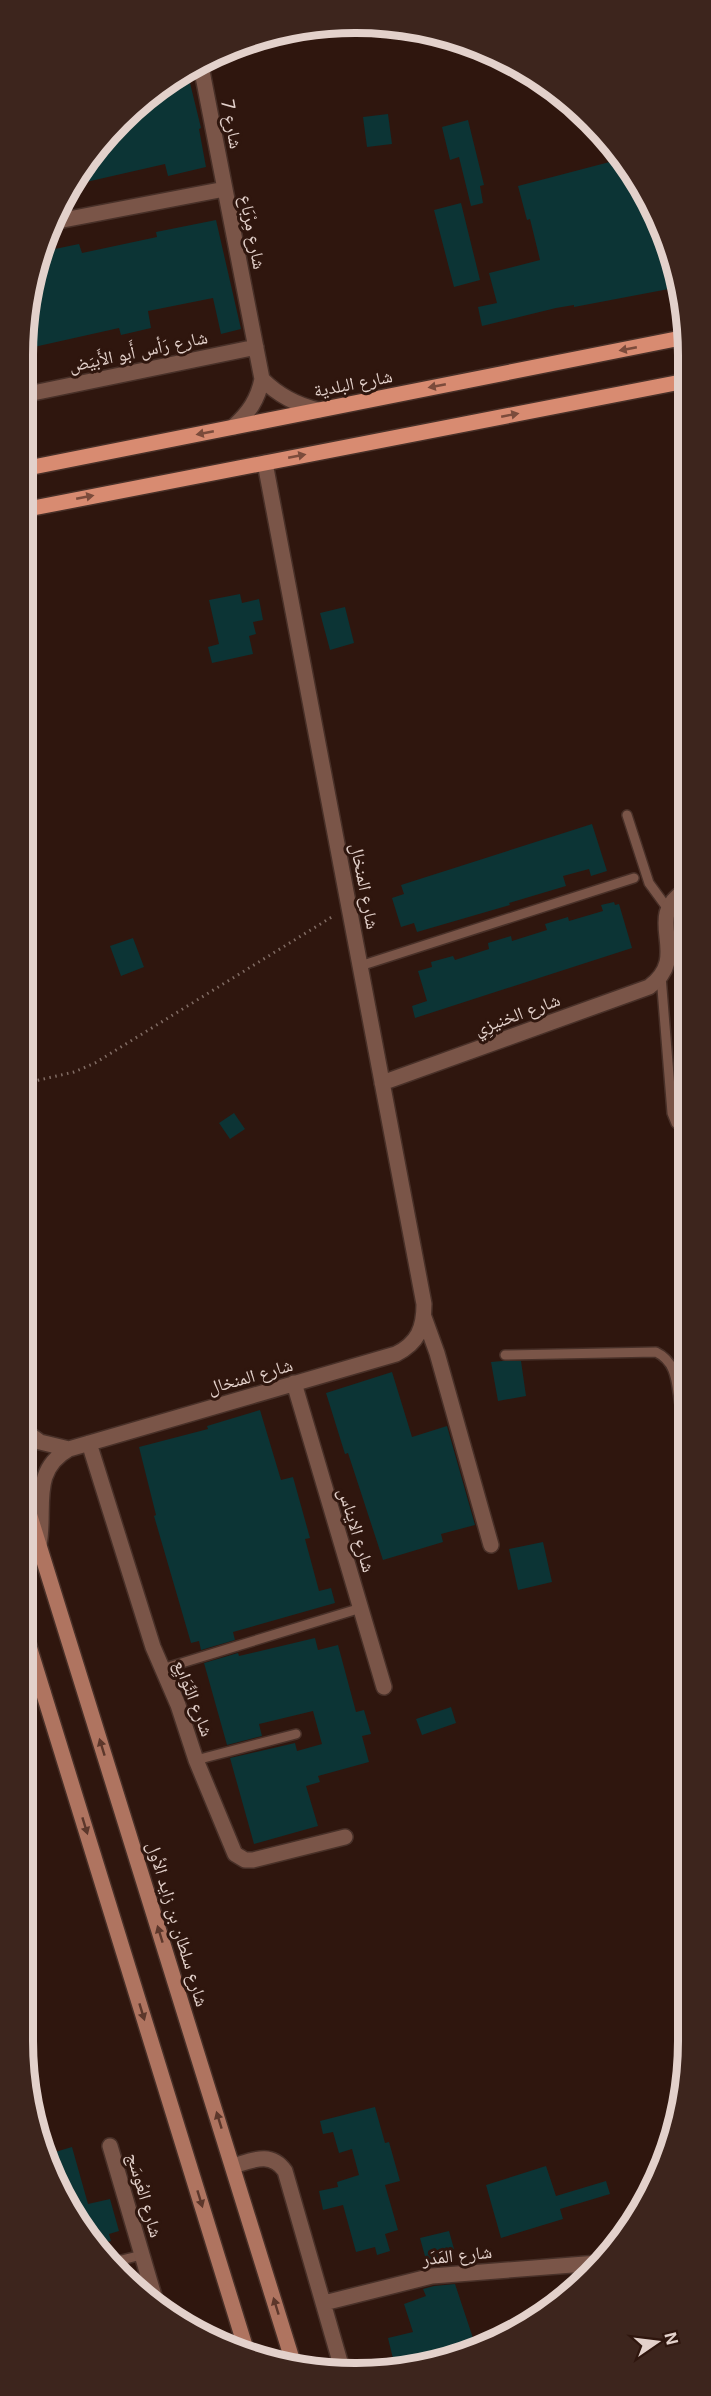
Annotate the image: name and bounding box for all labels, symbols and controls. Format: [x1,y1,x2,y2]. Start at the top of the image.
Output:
street label: شارع 7 [216,98,247,150]
street label: شارع مِرْبَاع [235,193,270,271]
street label: شارع رَأس أَبو الأَبيَض [66,324,210,377]
one-way arrow [619,345,638,354]
street label: شارع البلدية [312,365,394,402]
one-way arrow [427,382,446,391]
one-way arrow [500,410,519,419]
one-way arrow [195,429,214,438]
one-way arrow [288,451,307,460]
one-way arrow [76,492,95,501]
street label: شارع المنخال [345,841,384,931]
street label: شارع الخنيزِي [471,989,564,1043]
street label: شارع المنخال [205,1354,295,1399]
street label: شارع الايناس [333,1485,380,1575]
street label: شارع النِّوَايِع [168,1657,218,1740]
one-way arrow [97,1738,107,1756]
one-way arrow [81,1817,90,1835]
street label: شارع سلطان بن زايد الأول [142,1839,213,2009]
one-way arrow [155,1924,165,1942]
one-way arrow [138,2003,147,2021]
one-way arrow [213,2111,223,2129]
street label: شارع العُوسَج [121,2150,167,2240]
one-way arrow [196,2190,205,2208]
street label: شارع المَدَر [420,2241,493,2270]
one-way arrow [271,2297,280,2315]
north arrow [627,2312,687,2372]
text: N [660,2330,683,2347]

